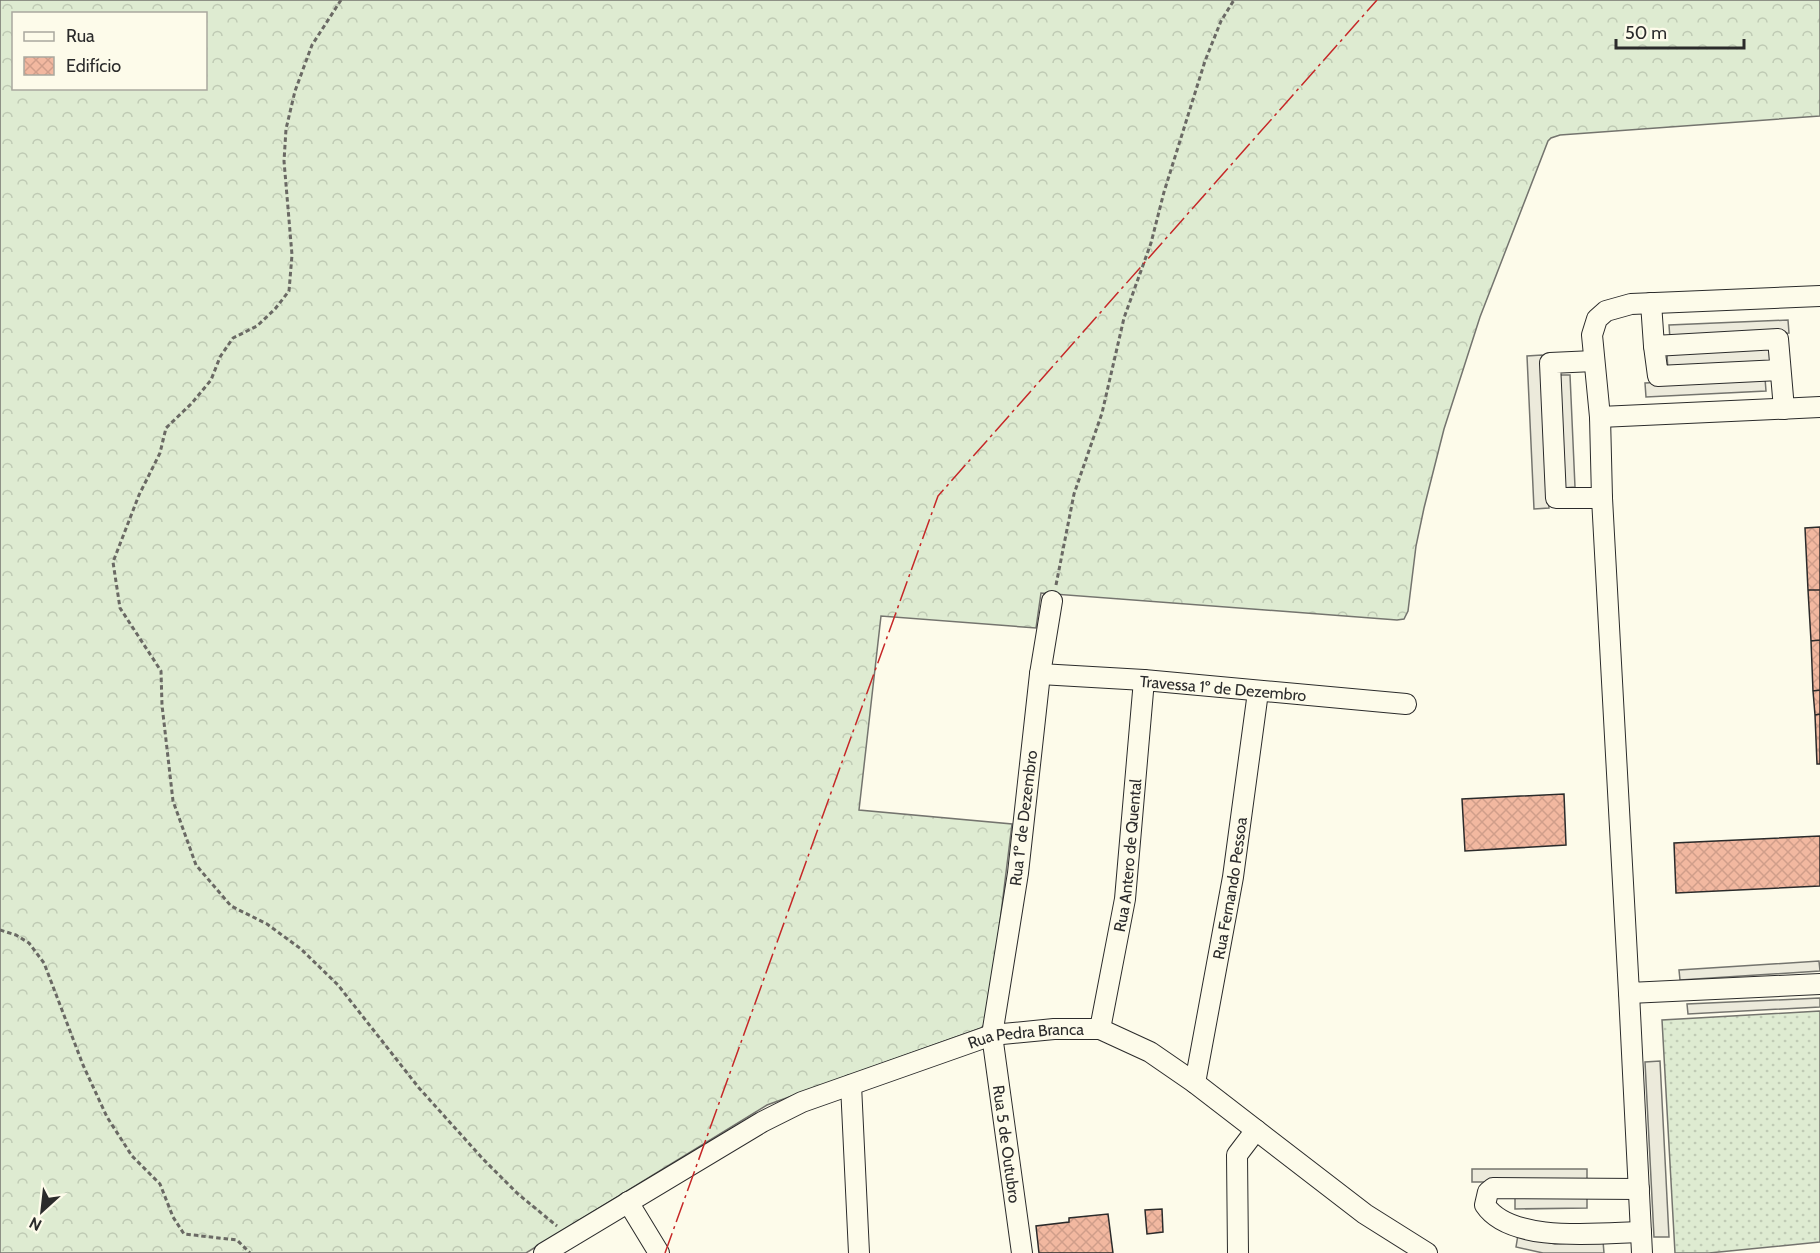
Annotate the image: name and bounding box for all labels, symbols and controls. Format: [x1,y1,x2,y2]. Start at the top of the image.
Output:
legend [12,12,207,90]
scale bar [1616,12,1744,50]
text: 50 m [1625,22,1667,44]
text: Rua [66,25,95,47]
text: Edifício [66,55,121,77]
street label: Travessa 1º de Dezembro [1139,672,1307,705]
street label: Rua 1º de Dezembro [1006,749,1041,887]
street label: Rua Antero de Quental [1110,778,1145,934]
street label: Rua Fernando Pessoa [1209,816,1251,961]
street label: Rua Pedra Branca [965,1020,1084,1053]
street label: Rua 5 de Outubro [989,1084,1024,1204]
north arrow [12,1181,72,1241]
text: N [26,1213,45,1235]

